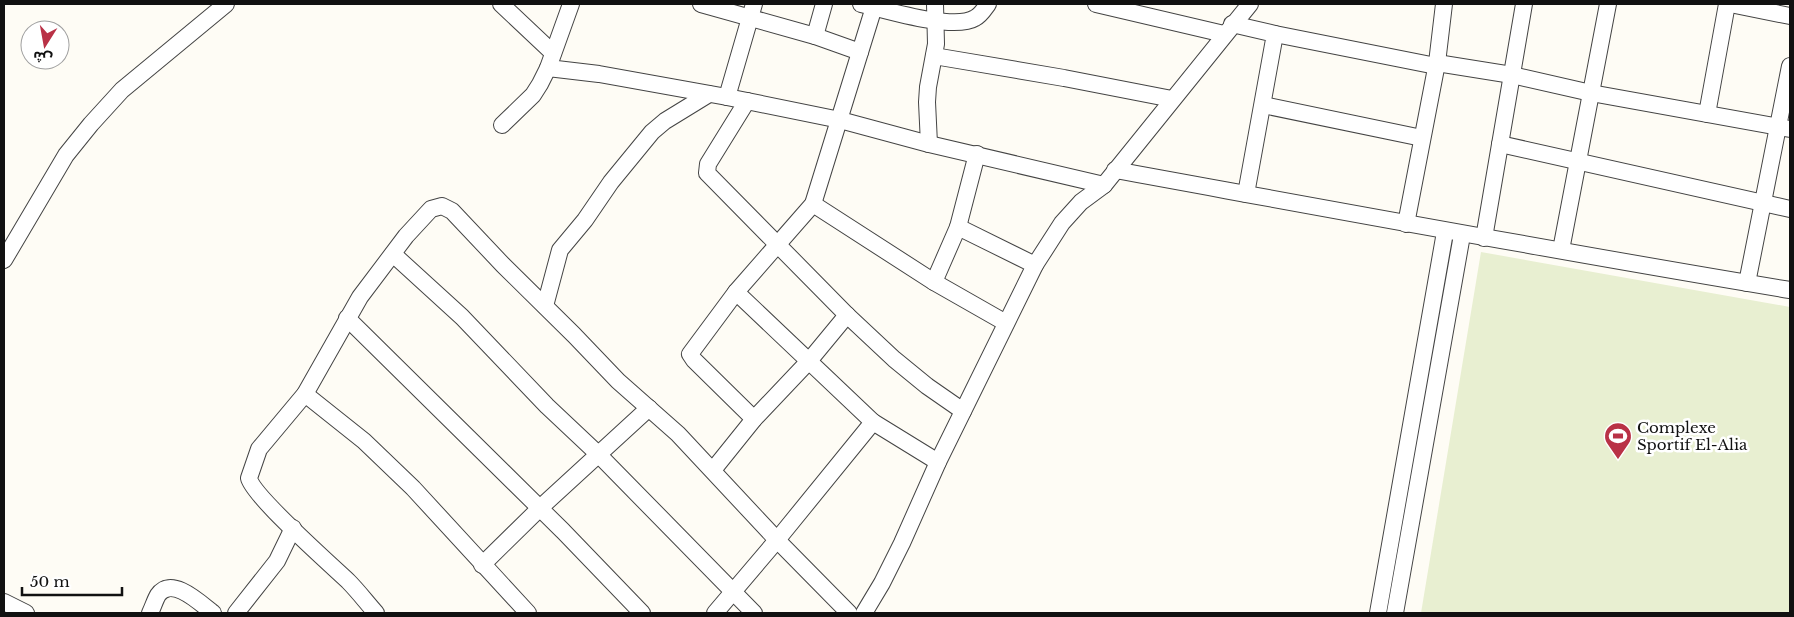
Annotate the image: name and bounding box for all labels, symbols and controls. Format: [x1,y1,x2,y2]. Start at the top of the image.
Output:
north arrow [20,20,70,70]
text: ش [31,47,54,68]
place label: Complexe Sportif El-Alia [1637,418,1748,454]
sports icon: Complexe Sportif El-Alia [1603,421,1633,460]
scale bar [22,564,122,596]
text: 50 m [30,572,70,591]

